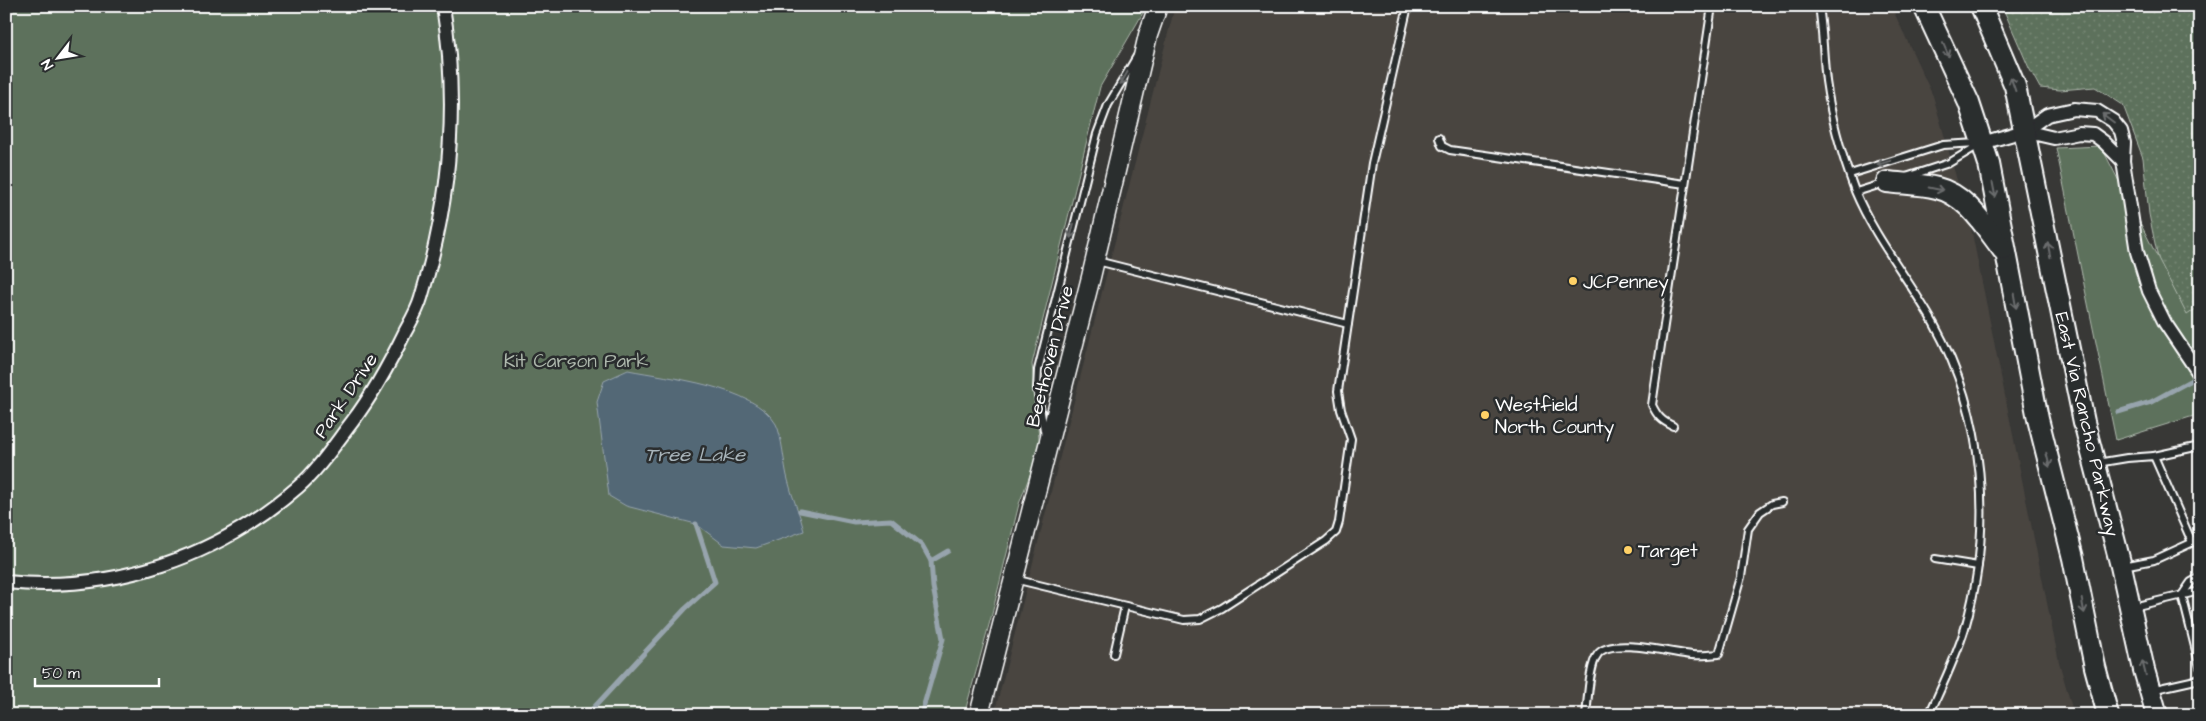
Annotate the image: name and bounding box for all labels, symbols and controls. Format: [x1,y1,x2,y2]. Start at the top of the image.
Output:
north arrow [32,32,82,82]
one-way arrow [1941,42,1951,57]
text: N [37,55,59,73]
one-way arrow [1119,70,1129,85]
one-way arrow [2008,77,2017,92]
one-way arrow [2101,113,2115,123]
one-way arrow [1876,159,1892,169]
one-way arrow [1990,182,1999,198]
one-way arrow [1927,184,1943,194]
one-way arrow [1067,222,1077,238]
one-way arrow [2044,242,2053,258]
place label: JCPenney [1583,269,1669,297]
marker: JCPenney [1567,275,1579,287]
street label: Beethoven Drive [1020,283,1081,430]
one-way arrow [2010,293,2020,309]
street label: East Via Rancho Parkway [2047,309,2126,540]
street label: Park Drive [308,348,385,444]
park label: Kit Carson Park [504,348,649,375]
place label: Westfield North County [1495,392,1615,442]
marker: Westfield North County [1479,409,1491,421]
water label: Tree Lake [645,441,746,469]
one-way arrow [2044,452,2054,468]
place label: Target [1638,538,1698,566]
marker: Target [1622,544,1634,556]
one-way arrow [2078,597,2088,613]
scale bar [35,656,159,688]
one-way arrow [2139,660,2148,676]
text: 50 m [42,663,80,684]

